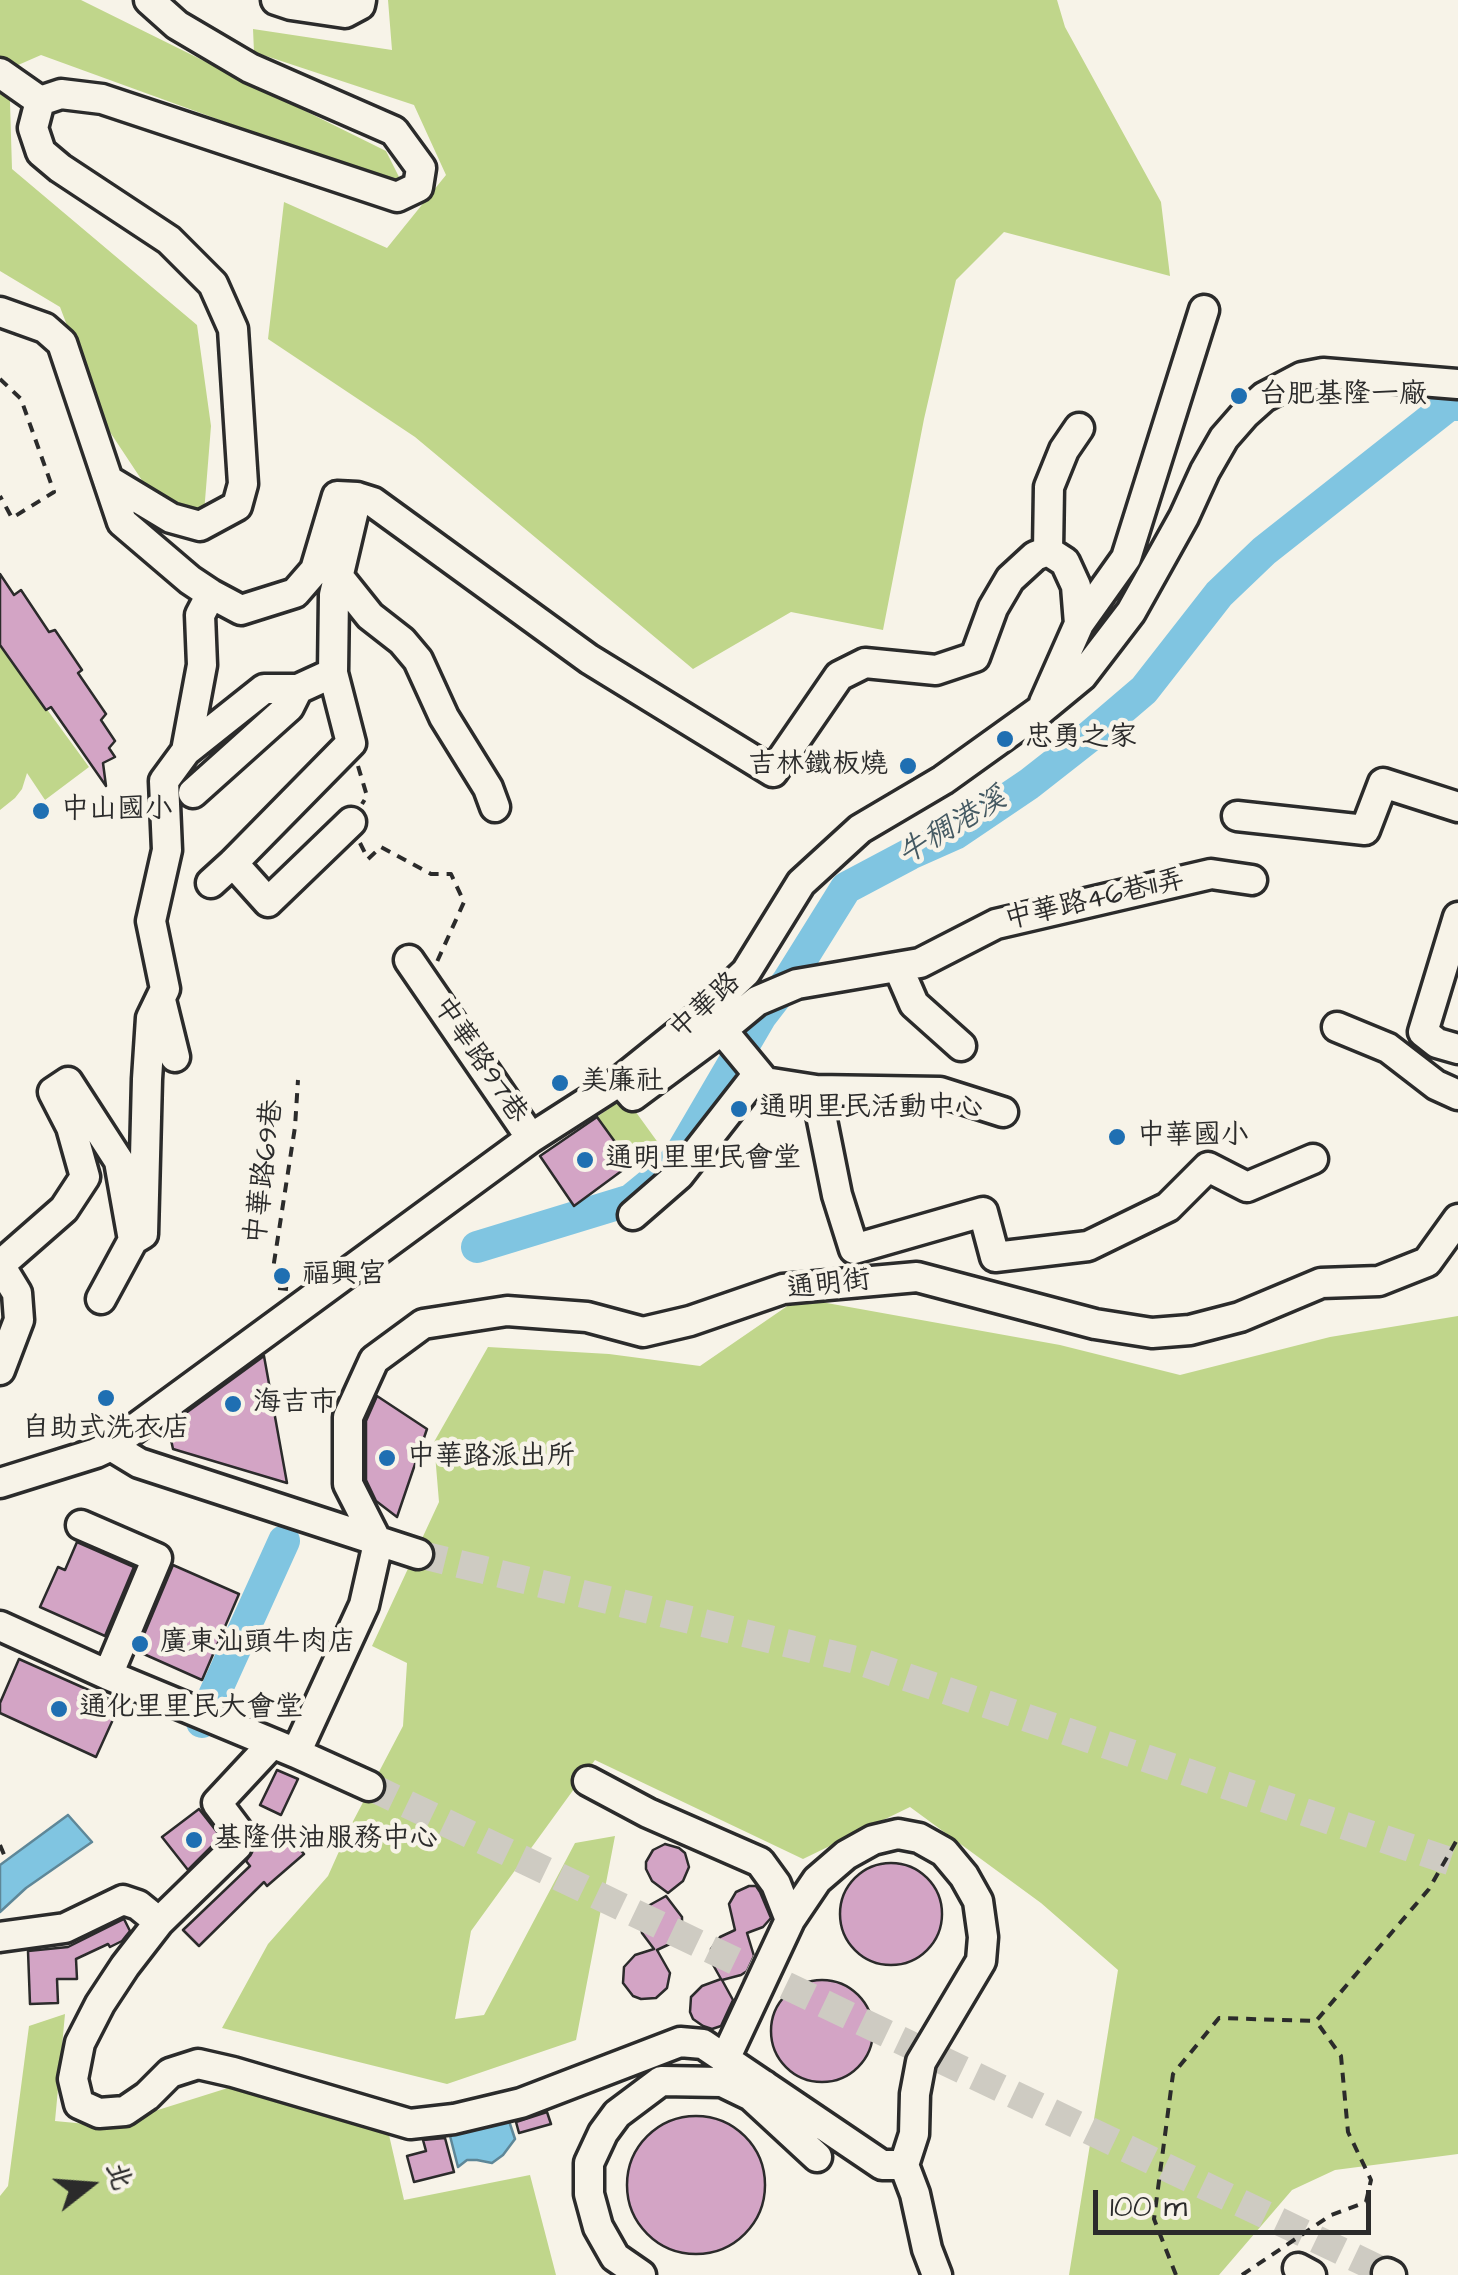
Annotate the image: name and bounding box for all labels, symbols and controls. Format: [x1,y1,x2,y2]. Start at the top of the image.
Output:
place label: 台肥基隆一廠 [1259,379,1427,413]
marker: 台肥基隆一廠 [1228,385,1250,407]
place label: 忠勇之家 [1025,722,1137,756]
marker: 忠勇之家 [994,728,1016,750]
place label: 吉林鐵板燒 [748,749,888,783]
marker: 吉林鐵板燒 [897,755,919,777]
water label: 牛稠港溪 [892,782,1014,874]
place label: 中山國小 [61,794,173,828]
marker: 中山國小 [30,800,52,822]
street label: 中華路46巷11弄 [1002,864,1188,938]
street label: 中華路 [664,966,748,1048]
street label: 中華路97巷 [424,991,534,1131]
place label: 美廉社 [580,1066,664,1100]
marker: 美廉社 [549,1072,571,1094]
place label: 通明里民活動中心 [759,1092,983,1126]
street label: 中華路69巷 [240,1098,292,1246]
marker: 通明里民活動中心 [728,1098,750,1120]
place label: 中華國小 [1137,1120,1249,1154]
marker: 中華國小 [1106,1126,1128,1148]
place label: 通明里里民會堂 [605,1143,801,1177]
marker: 通明里里民會堂 [574,1149,596,1171]
place label: 福興宮 [302,1259,386,1293]
street label: 通明街 [785,1264,873,1308]
marker: 福興宮 [271,1265,293,1287]
marker: 自助式洗衣店 [95,1387,117,1409]
place label: 海吉市 [253,1387,337,1421]
marker: 海吉市 [222,1393,244,1415]
place label: 自助式洗衣店 [22,1413,190,1447]
place label: 中華路派出所 [407,1441,575,1475]
marker: 中華路派出所 [376,1447,398,1469]
place label: 廣東汕頭牛肉店 [160,1627,356,1661]
marker: 廣東汕頭牛肉店 [129,1633,151,1655]
place label: 通化里里民大會堂 [79,1692,303,1726]
marker: 通化里里民大會堂 [48,1698,70,1720]
place label: 基隆供油服務中心 [214,1823,438,1857]
marker: 基隆供油服務中心 [183,1829,205,1851]
north arrow [40,2135,140,2235]
text: 北 [96,2157,142,2195]
scale bar [1098,2170,1376,2232]
text: 100 m [1110,2186,1187,2228]

